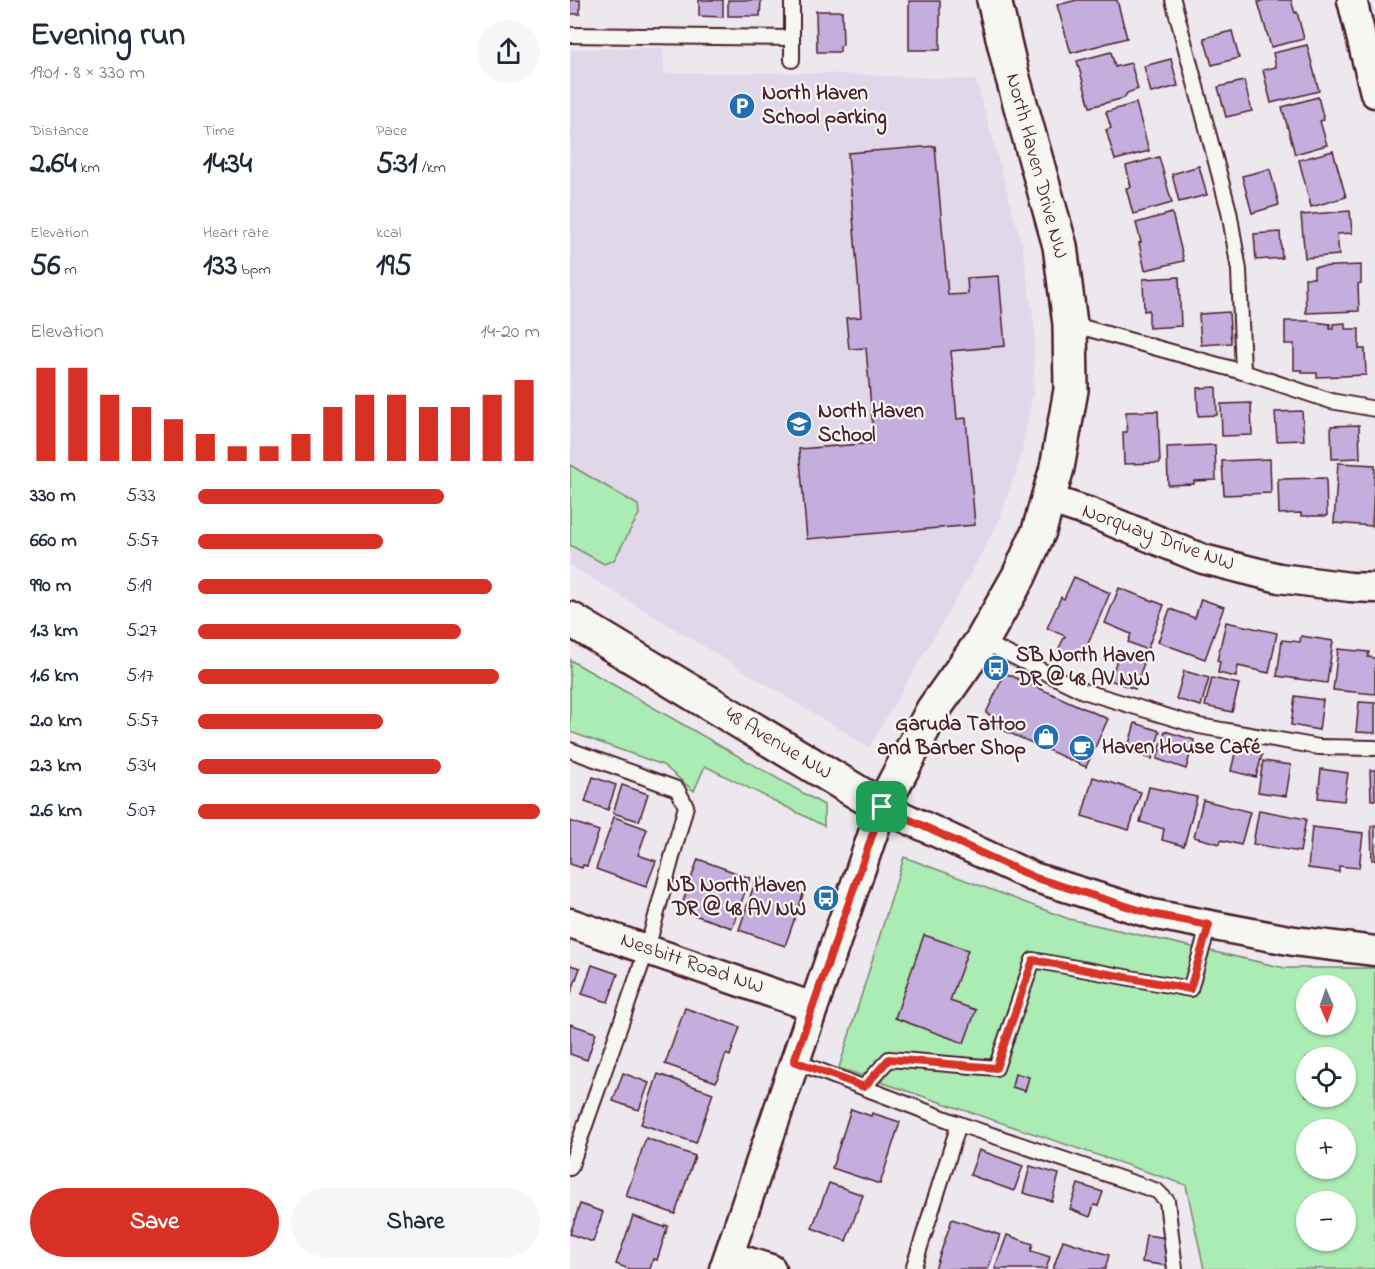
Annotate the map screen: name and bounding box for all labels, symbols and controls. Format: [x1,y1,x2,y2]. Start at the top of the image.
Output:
text: Evening run [30,12,185,60]
button: share [477,20,540,83]
text: 19:01 · 8 × 330 m [30,59,145,88]
street label: North Haven Drive NW [997,70,1075,262]
place label: North Haven School parking [762,79,887,135]
parking icon: North Haven School parking [727,91,757,121]
text: Distance [30,119,89,143]
text: Time [203,119,235,143]
text: Pace [376,119,407,143]
text: 2.64 [30,143,77,187]
text: 14:34 [203,143,252,187]
text: 5:31 [376,143,418,187]
text: km [77,156,100,180]
text: /km [418,156,446,180]
text: Elevation [30,221,89,245]
text: Heart rate [203,221,269,245]
text: kcal [376,221,401,245]
text: 56 [30,245,60,289]
text: 133 [203,245,237,289]
text: 195 [376,245,412,289]
text: m [60,258,77,282]
text: bpm [237,258,271,282]
text: Elevation [30,318,104,347]
text: 14–20 m [481,318,540,347]
place label: North Haven School [818,397,924,451]
school or university icon: North Haven School [784,409,814,439]
text: 330 m [30,482,76,511]
text: 5:33 [126,482,156,511]
street label: Norquay Drive NW [1077,497,1238,581]
text: 660 m [30,527,77,556]
text: 5:57 [126,527,159,556]
text: 990 m [30,572,71,601]
text: 5:19 [126,572,152,601]
text: 1.3 km [30,617,78,646]
text: 5:27 [126,617,157,646]
place label: SB North Haven DR @ 48 AV NW [1015,641,1155,695]
bus stop icon: SB North Haven DR @ 48 AV NW [981,653,1011,683]
text: 1.6 km [30,662,79,691]
text: 5:17 [126,662,154,691]
street label: 48 Avenue NW [719,700,837,788]
text: 2.0 km [30,707,82,736]
text: 5:57 [126,707,159,736]
place label: Garuda Tattoo and Barber Shop [877,710,1026,764]
shop icon: Garuda Tattoo and Barber Shop [1031,722,1061,752]
cafe icon: Haven House Café [1067,733,1097,763]
place label: Haven House Café [1102,733,1261,763]
text: 2.3 km [30,752,82,781]
text: 5:34 [126,752,156,781]
pin [856,781,907,832]
icon: arrive [865,790,898,823]
text: 2.6 km [30,797,82,826]
text: 5:07 [126,797,156,826]
place label: NB North Haven DR @ 48 AV NW [667,871,806,925]
bus stop icon: NB North Haven DR @ 48 AV NW [811,883,841,913]
street label: Nesbitt Road NW [616,925,768,1003]
north arrow [1296,975,1356,1035]
map controls [1296,975,1356,1251]
button: locate [1296,1047,1356,1107]
button: + [1296,1119,1356,1179]
button: Save [30,1188,279,1257]
button: Share [291,1188,540,1257]
button: − [1296,1191,1356,1251]

